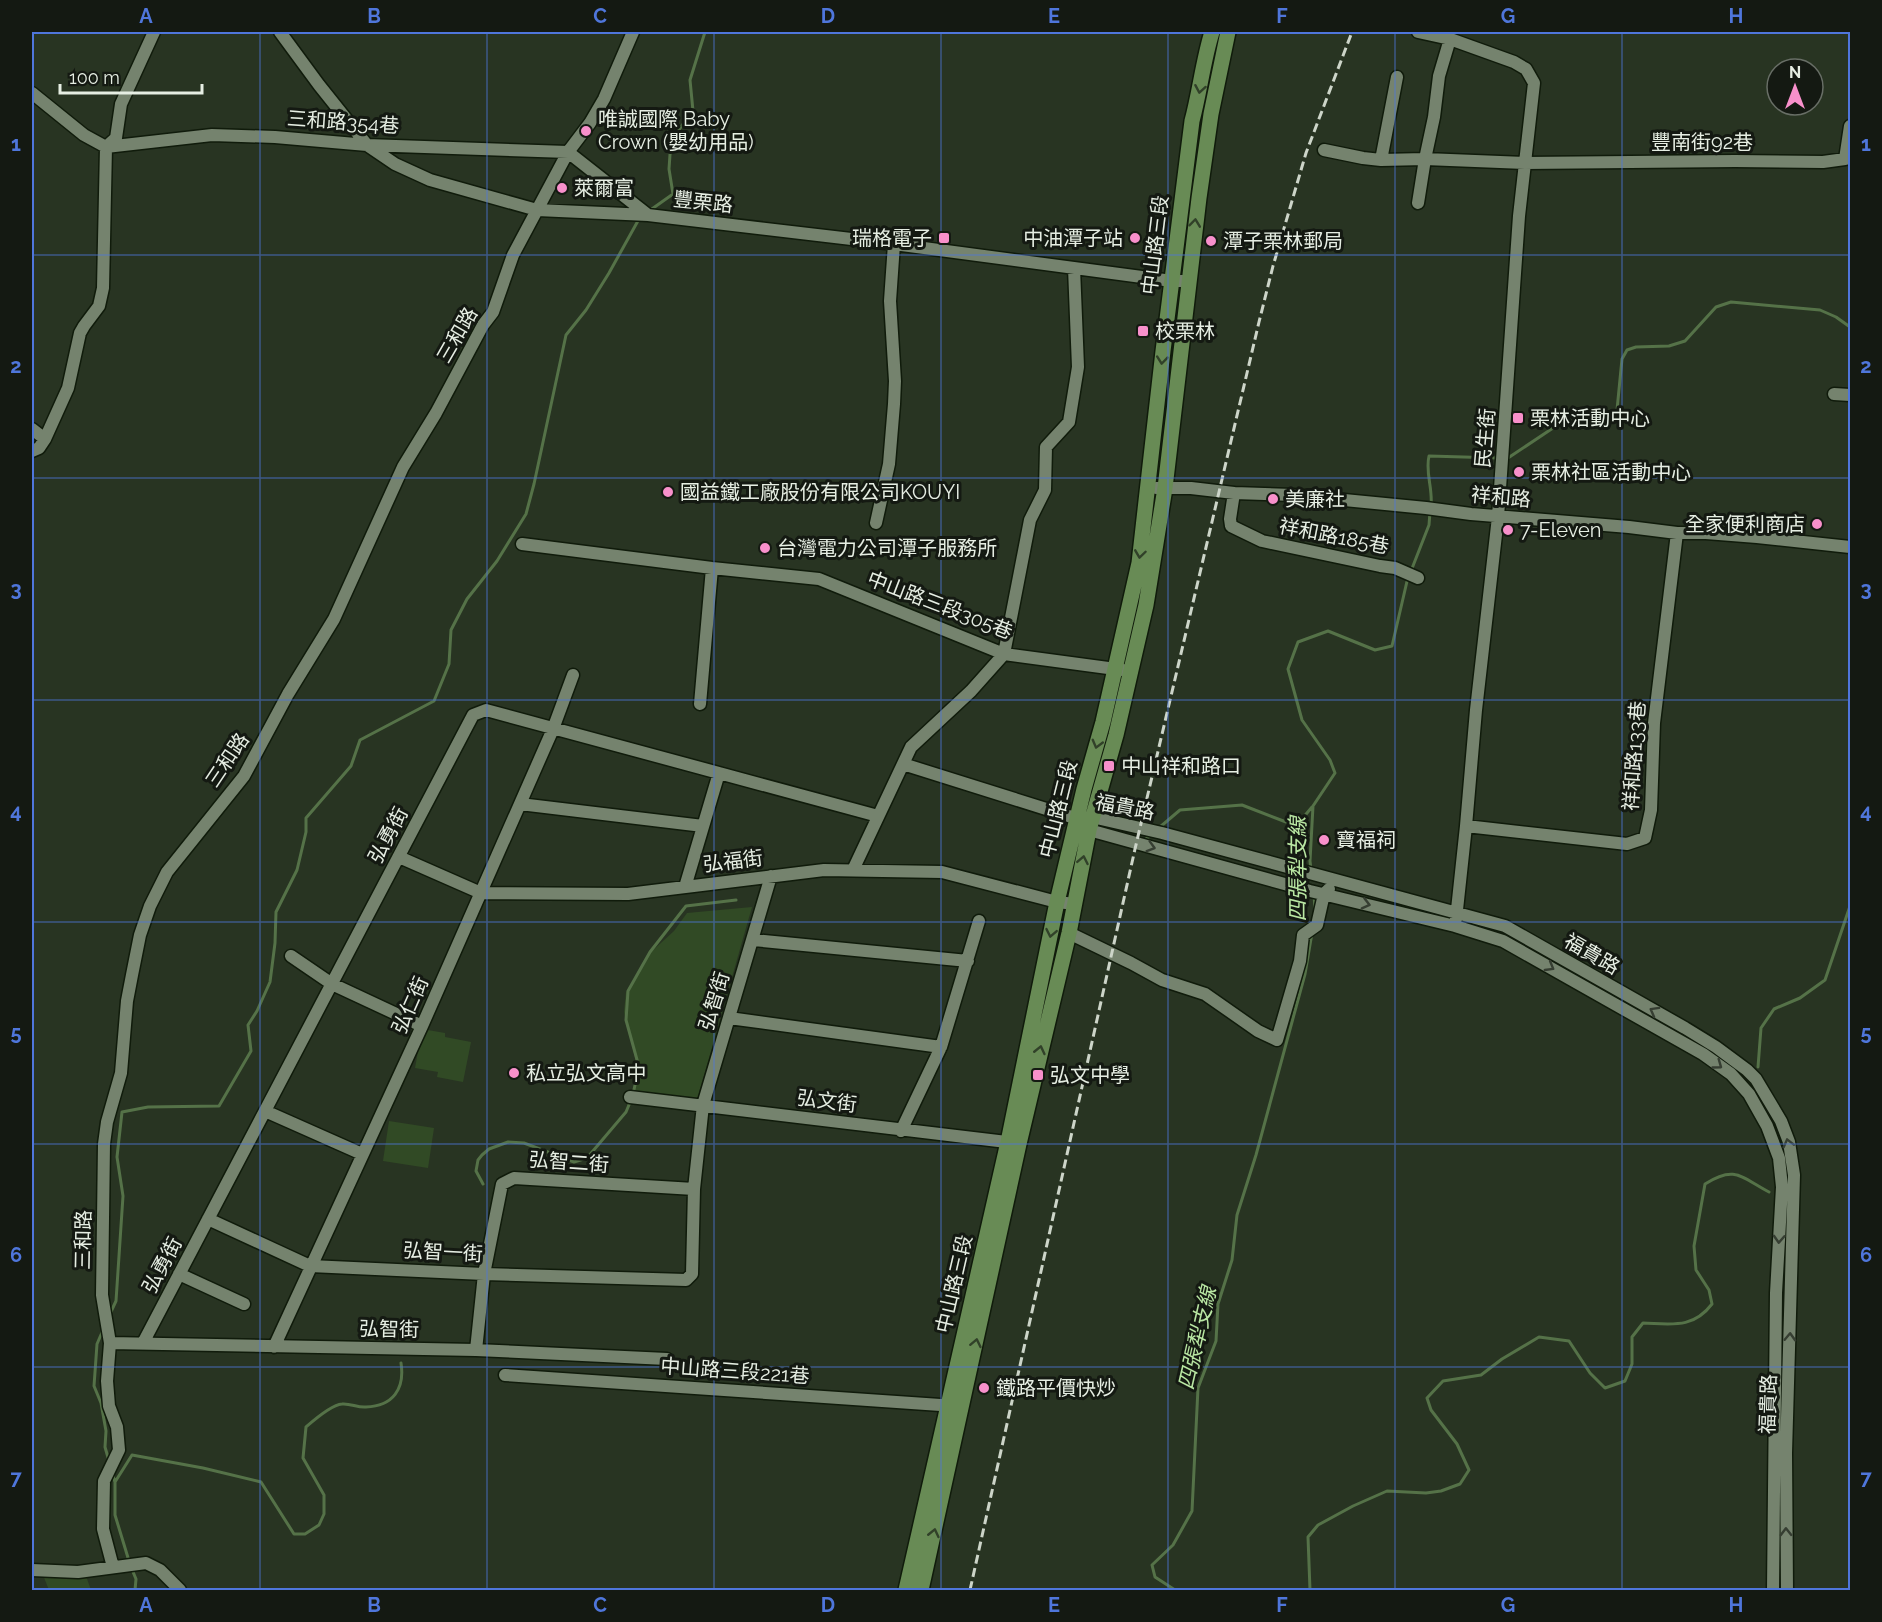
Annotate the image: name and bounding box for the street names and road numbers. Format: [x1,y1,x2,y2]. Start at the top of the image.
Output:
street label: 三和路354巷 [286,106,400,138]
street label: 豐南街92巷 [1651,130,1753,154]
street label: 豐栗路 [672,187,734,217]
street label: 中山路三段 [1137,194,1173,296]
street label: 三和路 [432,303,482,367]
street label: 民生街 [1470,407,1500,469]
street label: 祥和路 [1470,482,1532,512]
street label: 祥和路185巷 [1277,514,1391,558]
street label: 中山路三段305巷 [864,566,1016,644]
street label: 祥和路133巷 [1618,700,1650,812]
street label: 三和路 [200,728,254,792]
street label: 中山路三段 [1034,758,1082,860]
street label: 福貴路 [1093,789,1157,825]
street label: 弘勇街 [363,803,413,867]
street label: 弘福街 [702,845,764,877]
street label: 福貴路 [1560,929,1624,979]
street label: 弘智街 [694,969,734,1033]
street label: 弘仁街 [387,973,433,1037]
street label: 弘文街 [796,1085,858,1117]
street label: 弘智二街 [528,1147,610,1177]
street label: 三和路 [70,1210,96,1270]
street label: 弘勇街 [137,1233,187,1297]
street label: 中山路三段 [931,1233,977,1335]
street label: 弘智一街 [402,1238,484,1266]
street label: 弘智街 [359,1316,419,1342]
street label: 中山路三段221巷 [660,1354,810,1388]
street label: 福貴路 [1755,1374,1781,1434]

